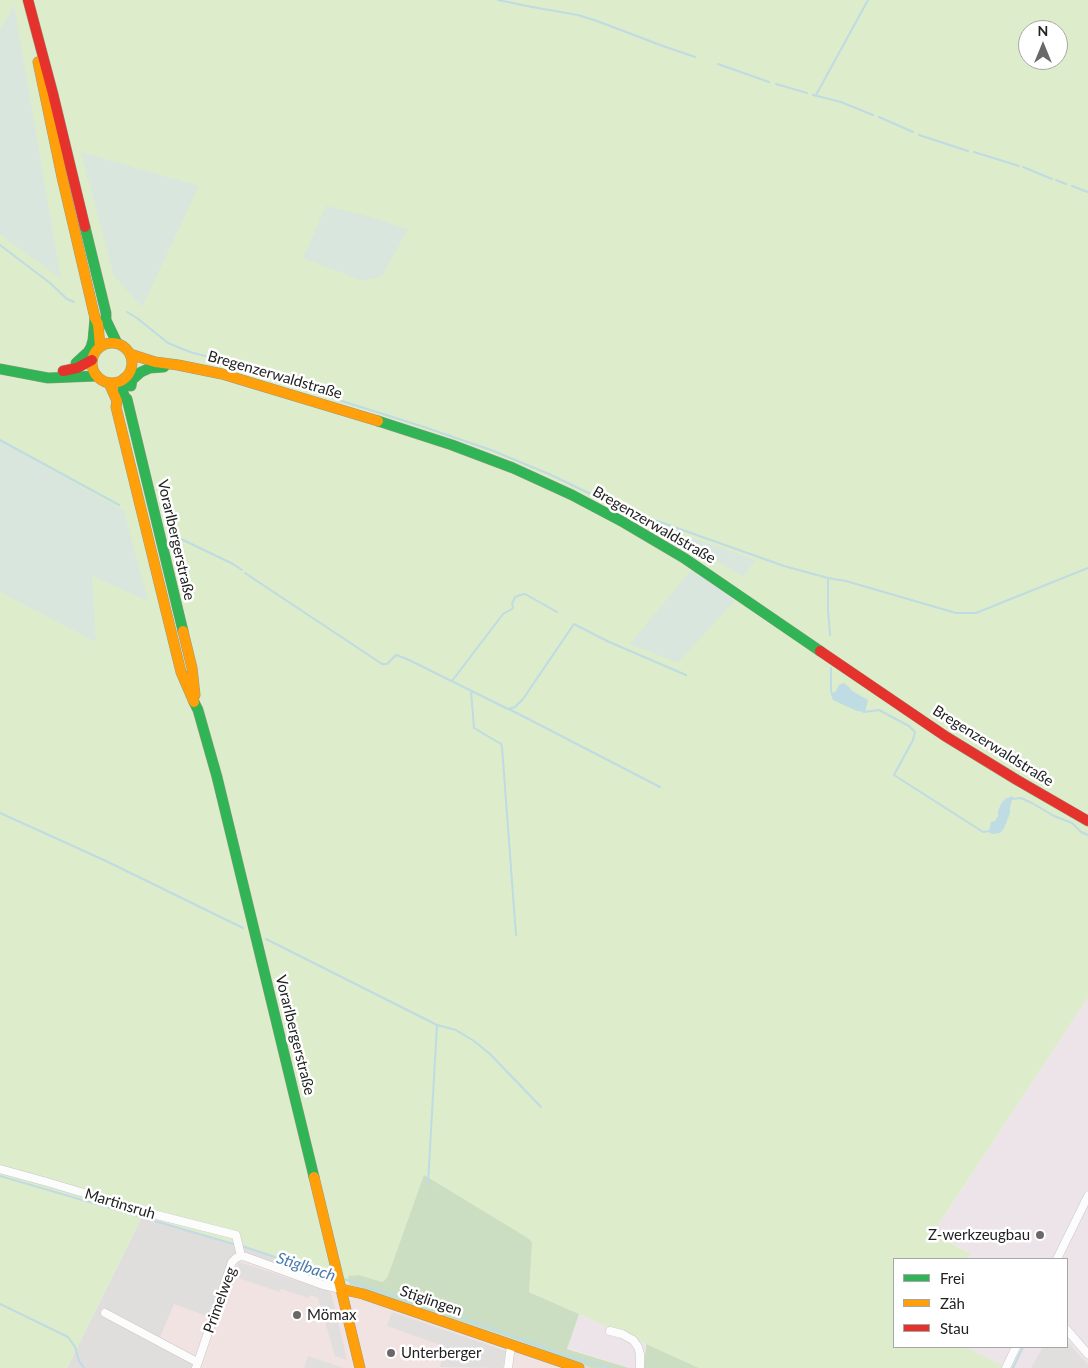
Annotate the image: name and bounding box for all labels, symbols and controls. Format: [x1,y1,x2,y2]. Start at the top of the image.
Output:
north arrow [1018,20,1068,70]
text: N [1038,22,1048,39]
street label: Bregenzerwaldstraße [206,347,344,403]
street label: Vorarlbergerstraße [153,478,199,602]
street label: Bregenzerwaldstraße [589,482,719,568]
street label: Bregenzerwaldstraße [929,702,1057,790]
street label: Vorarlbergerstraße [271,973,319,1097]
street label: Martinsruh [83,1185,157,1223]
place label: Z-werkzeugbau [928,1226,1030,1244]
marker: Z-werkzeugbau [1034,1229,1046,1241]
water label: Stiglbach [274,1248,338,1286]
legend [893,1258,1068,1348]
street label: Primelweg [200,1264,240,1336]
text: Frei [940,1269,965,1287]
street label: Stiglingen [398,1282,464,1320]
text: Zäh [940,1294,965,1312]
place label: Mömax [307,1306,356,1324]
marker: Mömax [291,1309,303,1321]
text: Stau [940,1319,969,1337]
place label: Unterberger [401,1344,481,1362]
marker: Unterberger [385,1347,397,1359]

